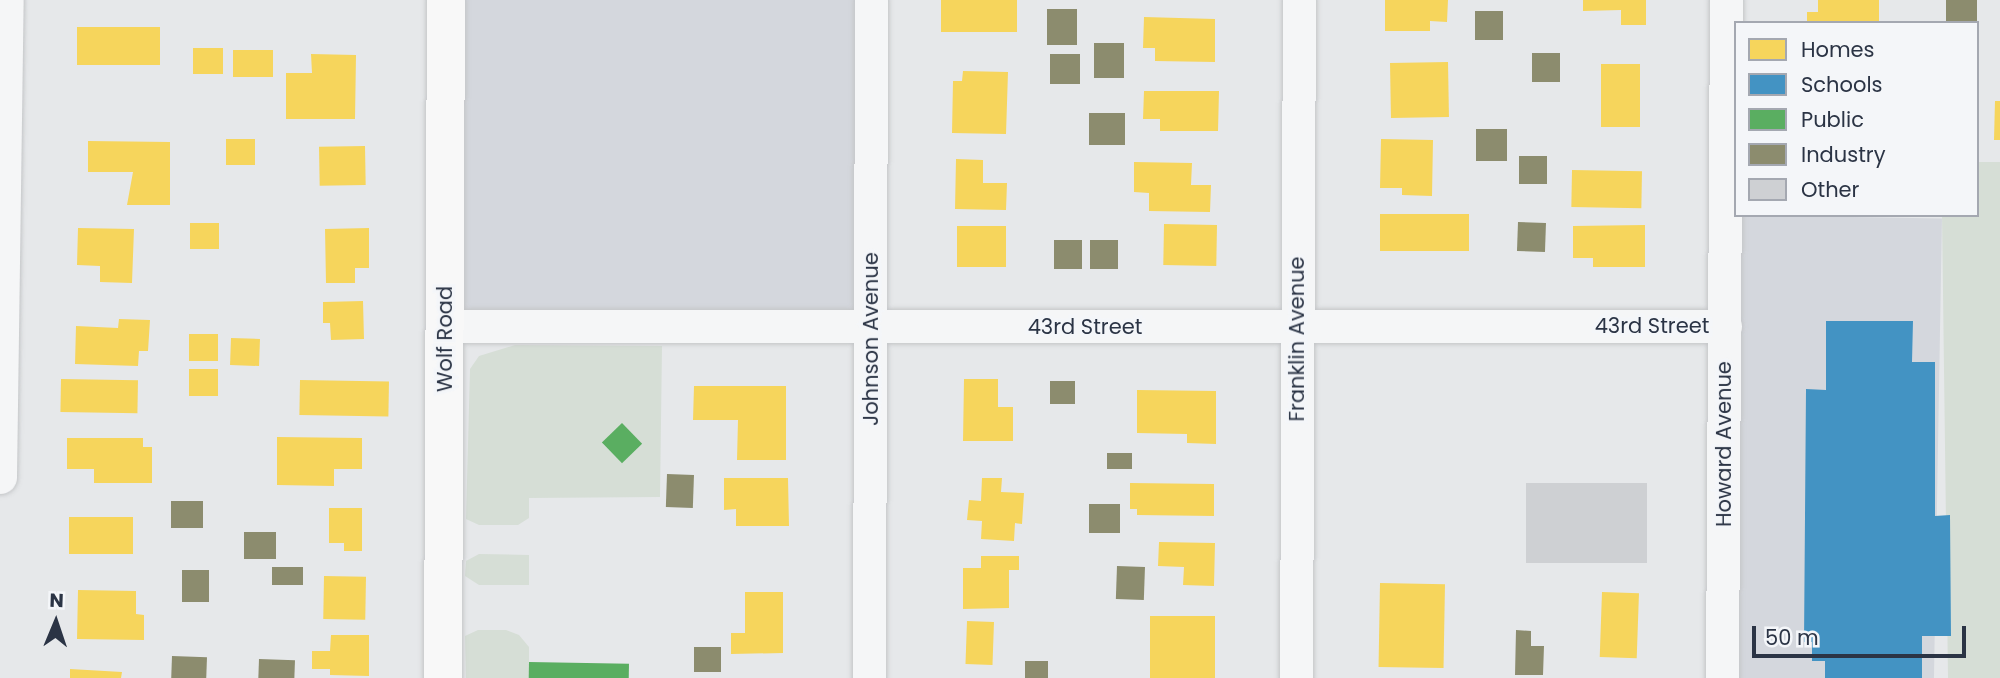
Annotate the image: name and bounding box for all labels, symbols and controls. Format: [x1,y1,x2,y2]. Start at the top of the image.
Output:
legend [1734,21,1979,217]
text: Homes [1801,35,1875,64]
text: Schools [1801,70,1883,99]
text: Public [1801,105,1864,134]
text: Industry [1801,140,1886,169]
text: Other [1801,175,1859,204]
street label: Johnson Avenue [858,252,884,426]
street label: Franklin Avenue [1284,256,1310,422]
street label: Wolf Road [432,286,458,392]
street label: 43rd Street [1595,313,1709,339]
street label: 43rd Street [1028,314,1142,340]
street label: Howard Avenue [1711,361,1737,527]
north arrow [21,587,91,657]
text: N [49,587,64,614]
scale bar [1755,612,1968,656]
text: 50 m [1765,623,1819,652]

